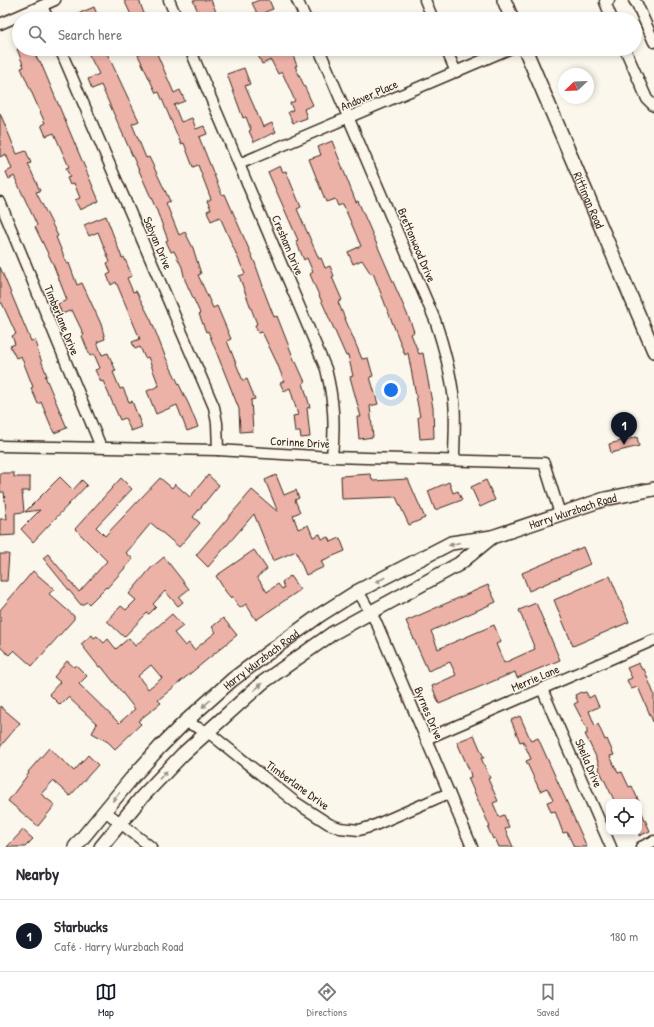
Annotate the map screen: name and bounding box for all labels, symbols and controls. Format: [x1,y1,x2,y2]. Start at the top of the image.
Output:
search box [12,12,642,56]
icon: search [26,23,48,45]
text: Search here [58,24,122,45]
north arrow [558,68,594,104]
street label: Andover Place [338,75,401,115]
street label: Rittiman Road [570,169,609,231]
street label: Brettonwood Drive [394,205,440,285]
street label: Cresham Drive [268,212,308,278]
street label: Sabyan Drive [139,214,177,272]
street label: Timberlane Drive [40,282,84,358]
your location [381,380,401,400]
pin: 1 [611,412,637,445]
street label: Corinne Drive [270,432,330,452]
street label: Harry Wurzbach Road [527,488,618,533]
one-way arrow [448,541,460,547]
one-way arrow [374,576,386,583]
street label: Harry Wurzbach Road [219,625,302,693]
street label: Merrie Lane [508,660,562,696]
one-way arrow [253,682,263,691]
street label: Byrnes Drive [410,684,448,742]
one-way arrow [201,699,212,708]
street label: Sheila Drive [571,736,607,790]
street label: Timberlane Drive [263,756,333,814]
one-way arrow [158,770,168,780]
one-way arrow [112,791,120,802]
map controls [606,799,642,835]
button: locate [606,799,642,835]
text: Nearby [16,862,59,885]
text: Starbucks [54,916,108,937]
text: 1 [27,927,31,945]
text: 180 m [610,927,638,945]
text: Café · Harry Wurzbach Road [54,937,183,955]
tab: Map [95,981,117,1019]
tab: Directions [307,981,347,1019]
tab: Saved [537,981,559,1019]

